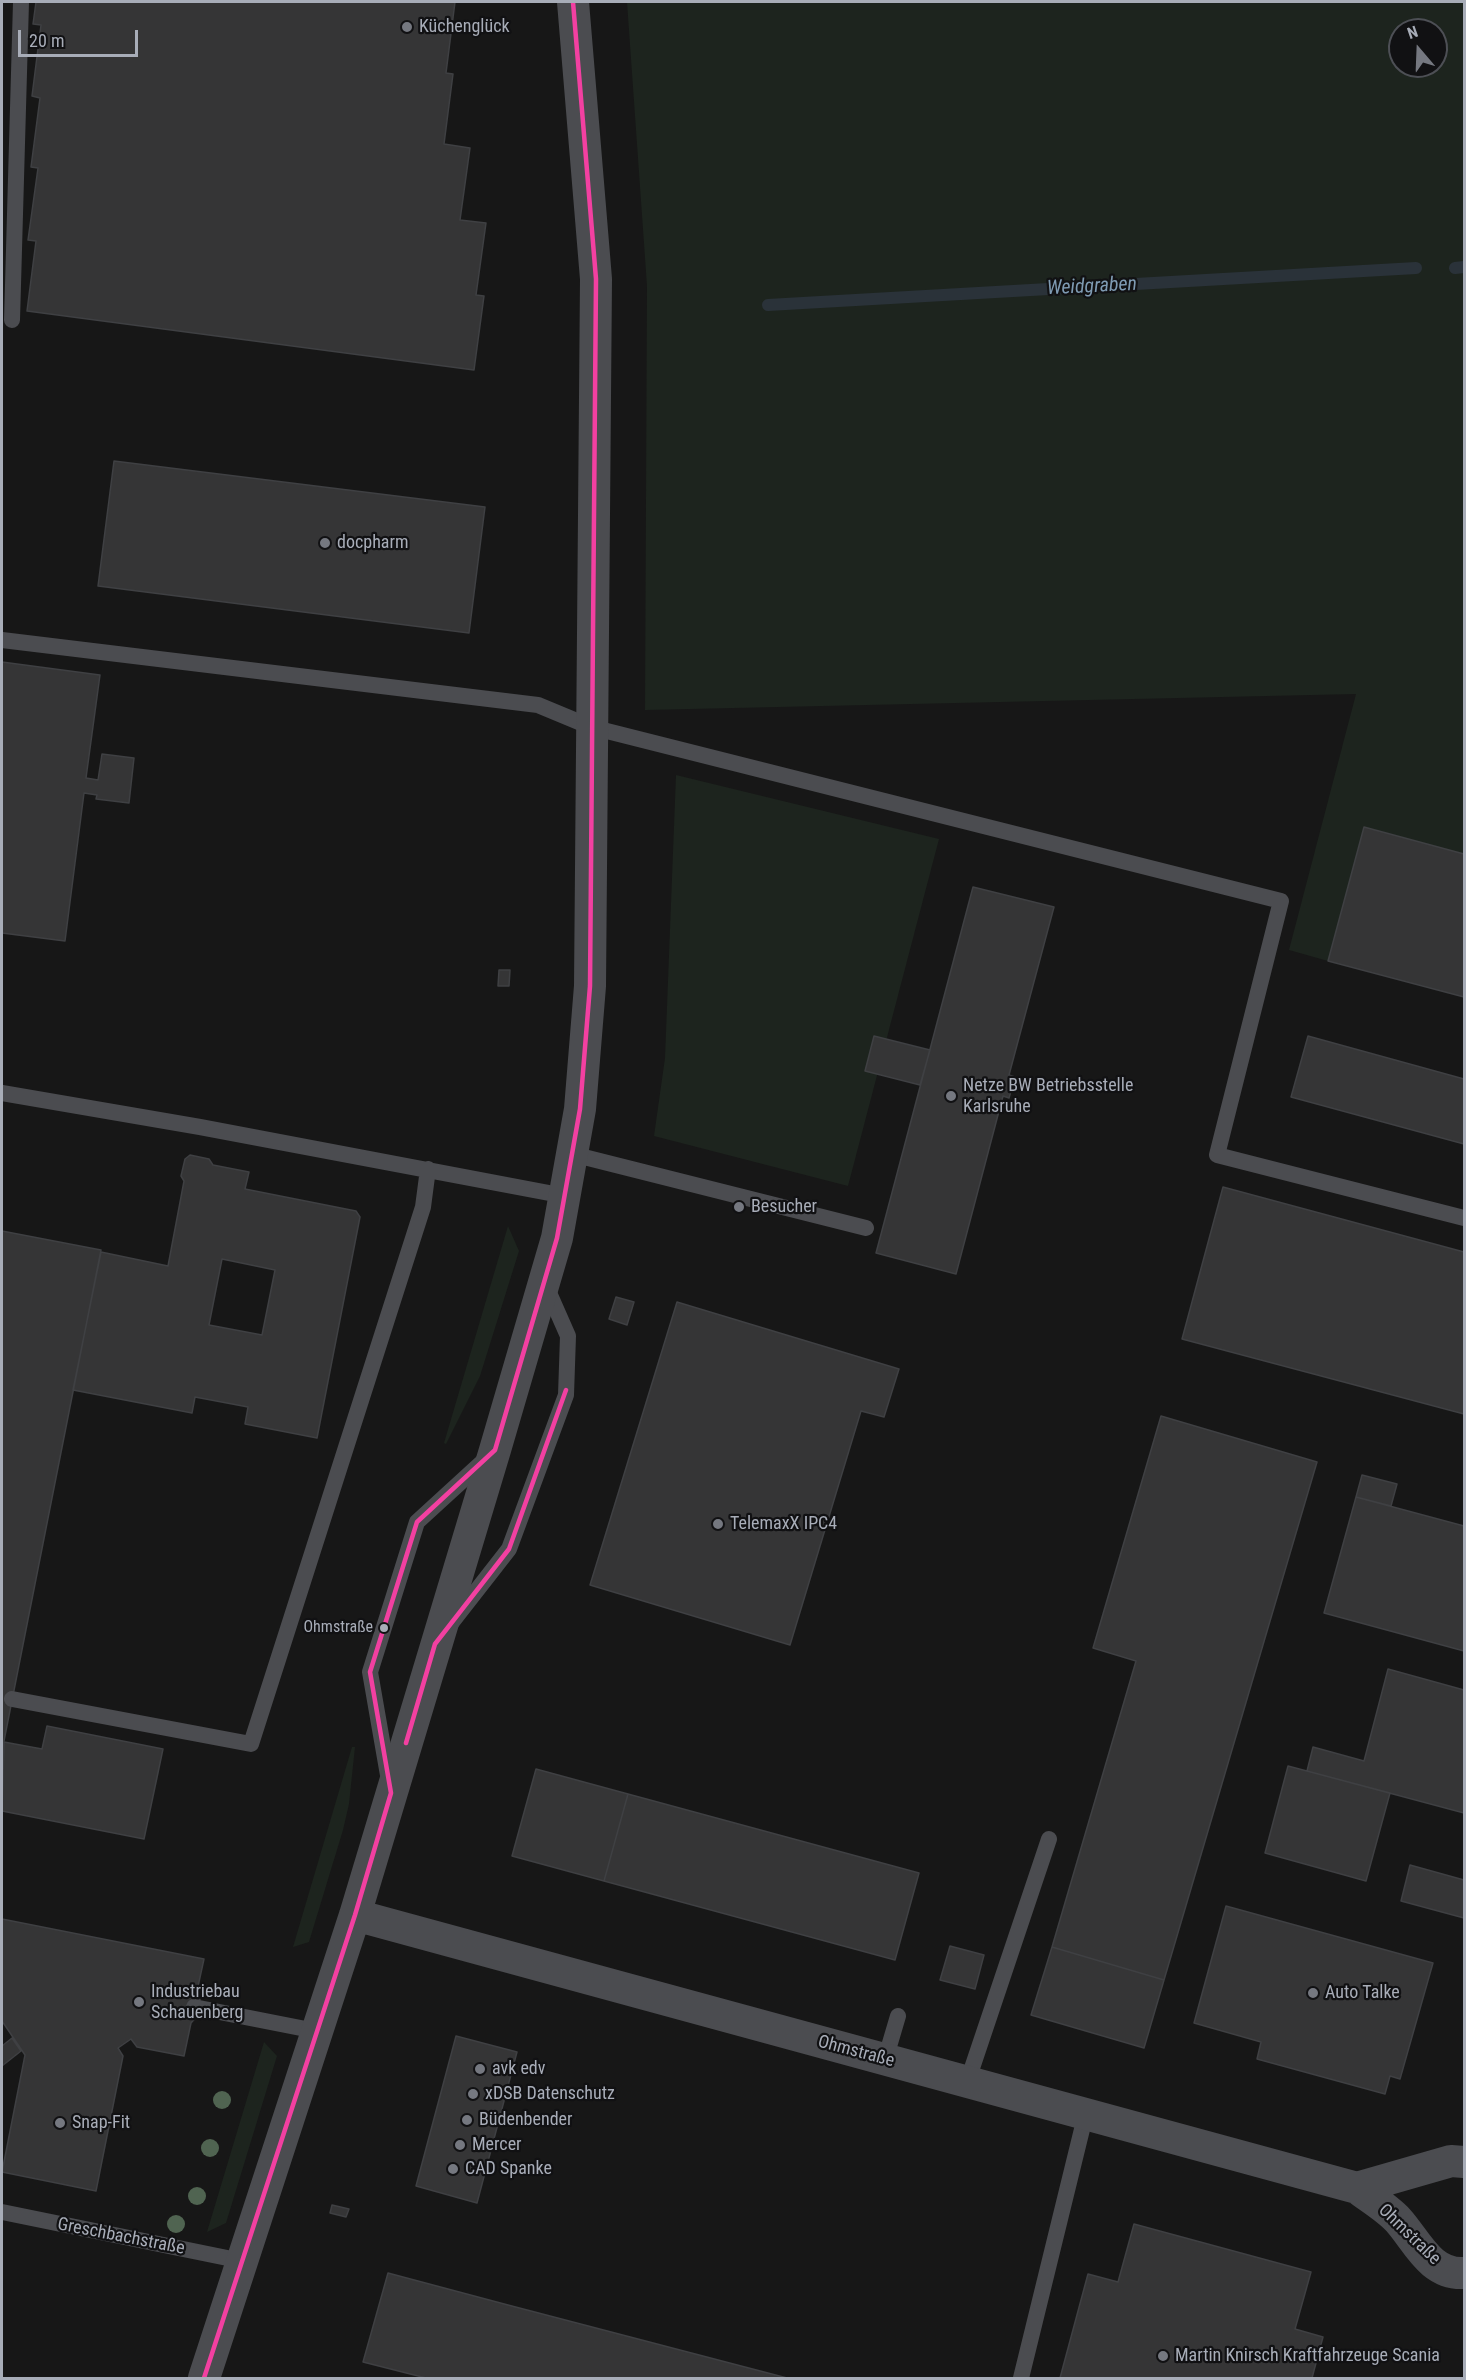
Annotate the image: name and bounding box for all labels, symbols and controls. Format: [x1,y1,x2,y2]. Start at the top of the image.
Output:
place label: Küchenglück [419,16,510,38]
scale bar [21,18,141,56]
north arrow [1388,18,1448,78]
marker: Küchenglück [400,20,414,34]
text: N [1405,22,1420,43]
text: 20 m [29,30,64,51]
water label: Weidgraben [1046,273,1138,301]
place label: docpharm [337,532,409,554]
marker: docpharm [318,536,332,550]
place label: Netze BW Betriebsstelle Karlsruhe [963,1075,1133,1118]
marker: Netze BW Betriebsstelle Karlsruhe [944,1089,958,1103]
place label: Besucher [751,1196,817,1218]
marker: Besucher [732,1200,746,1214]
place label: TelemaxX IPC4 [730,1513,837,1535]
marker: TelemaxX IPC4 [711,1517,725,1531]
place label: Ohmstraße [304,1618,373,1638]
marker: Ohmstraße [378,1622,390,1634]
place label: Industriebau Schauenberg [151,1981,243,2024]
place label: Auto Talke [1325,1982,1400,2004]
marker: Auto Talke [1306,1986,1320,2000]
marker: Industriebau Schauenberg [132,1995,146,2009]
street label: Ohmstraße [815,2031,897,2073]
place label: avk edv [492,2058,545,2080]
marker: avk edv [473,2062,487,2076]
place label: xDSB Datenschutz [485,2083,615,2105]
marker: xDSB Datenschutz [466,2087,480,2101]
place label: Büdenbender [479,2109,572,2131]
place label: Snap-Fit [72,2112,130,2134]
marker: Büdenbender [460,2113,474,2127]
marker: Snap-Fit [53,2116,67,2130]
place label: Mercer [472,2134,522,2156]
marker: Mercer [453,2138,467,2152]
place label: CAD Spanke [465,2158,552,2180]
marker: CAD Spanke [446,2162,460,2176]
street label: Ohmstraße [1373,2200,1445,2270]
street label: Greschbachstraße [56,2214,186,2260]
place label: Martin Knirsch Kraftfahrzeuge Scania [1175,2345,1440,2367]
marker: Martin Knirsch Kraftfahrzeuge Scania [1156,2349,1170,2363]

